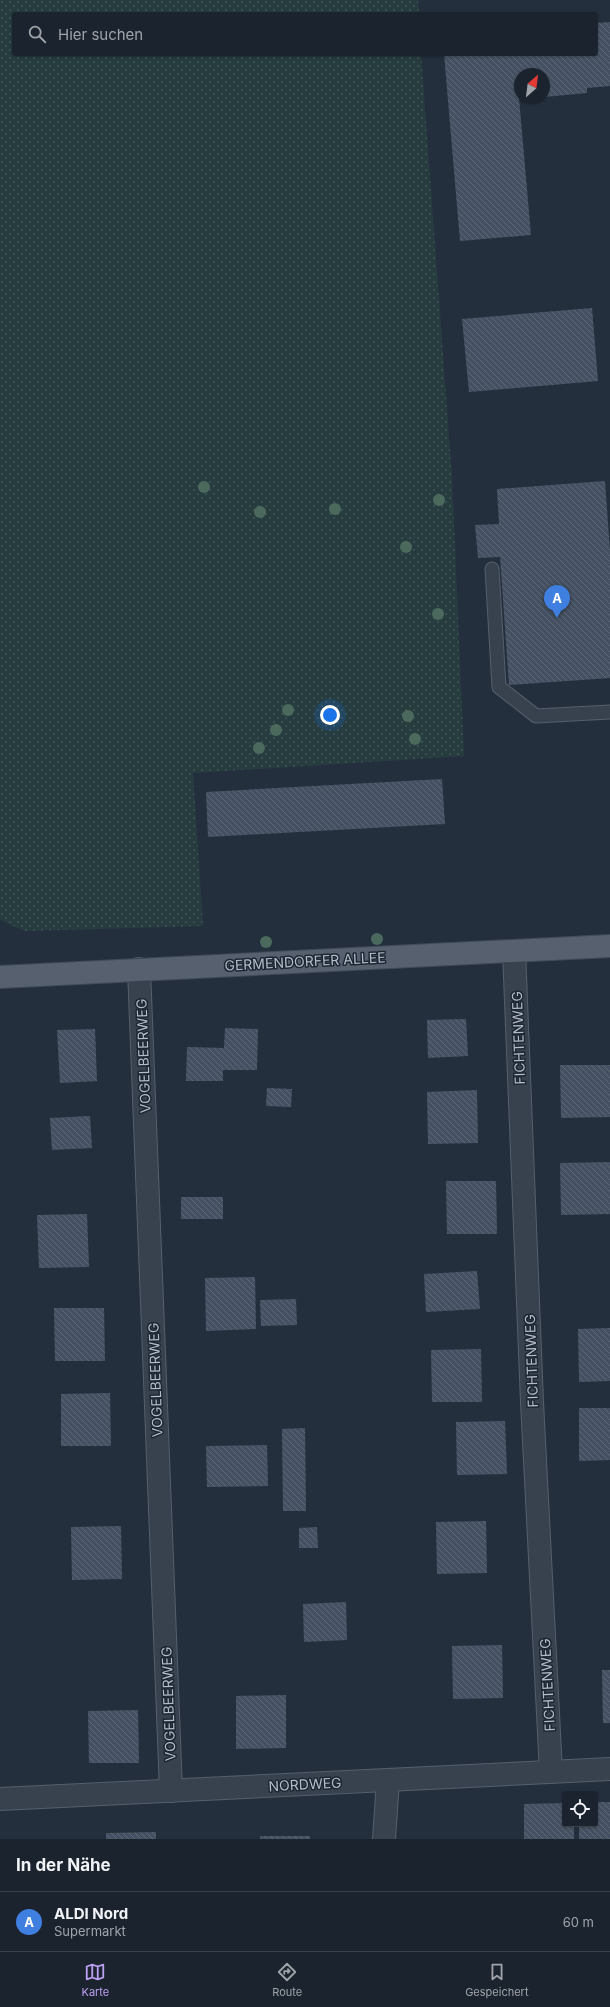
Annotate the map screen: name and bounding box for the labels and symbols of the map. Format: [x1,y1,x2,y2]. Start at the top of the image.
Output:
north arrow [514,68,550,104]
pin: A [544,585,570,618]
your location [320,705,340,725]
street label: GERMENDORFER ALLEE [224,948,386,974]
street label: FICHTENWEG [508,991,528,1085]
street label: VOGELBEERWEG [133,999,153,1113]
street label: FICHTENWEG [521,1314,541,1408]
street label: VOGELBEERWEG [145,1323,165,1437]
street label: FICHTENWEG [536,1638,558,1732]
street label: VOGELBEERWEG [158,1647,178,1761]
street label: NORDWEG [268,1774,342,1794]

